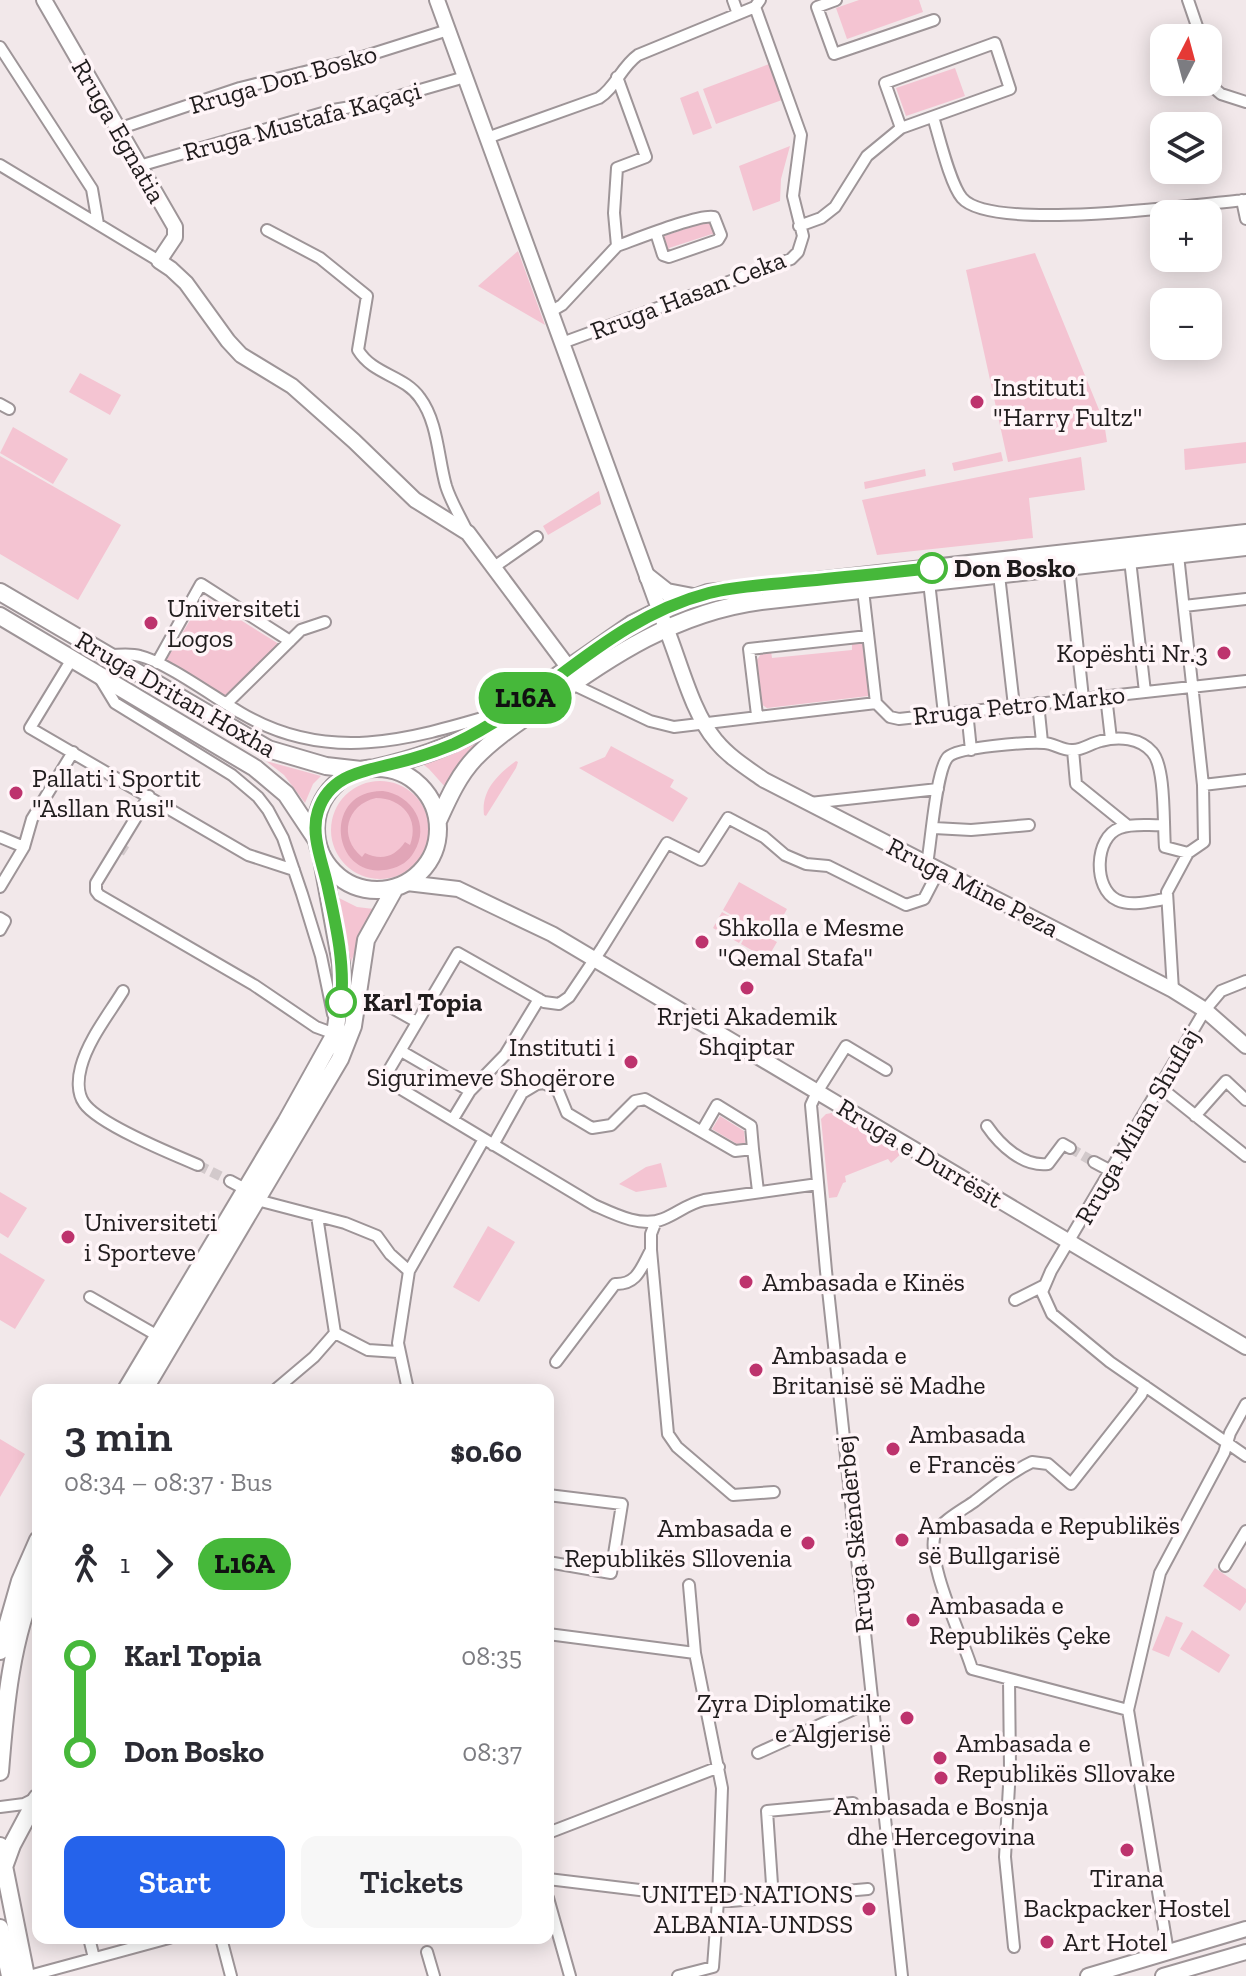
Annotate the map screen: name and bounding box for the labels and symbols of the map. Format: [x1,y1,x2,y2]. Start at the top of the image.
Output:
north arrow [1150,24,1222,96]
street label: Rruga Don Bosko [186,37,380,121]
street label: Rruga Egnatia [65,53,173,209]
street label: Rruga Mustafa Kaçaçi [180,74,424,168]
street label: Rruga Hasan Ceka [586,243,790,347]
place label: Instituti "Harry Fultz" [993,371,1142,433]
marker: Instituti "Harry Fultz" [968,393,986,411]
place label: Don Bosko [954,552,1076,584]
marker: Don Bosko [917,553,947,583]
place label: Universiteti Logos [167,592,300,654]
marker: Universiteti Logos [142,614,160,632]
street label: Rruga Dritan Hoxha [70,624,282,765]
place label: Kopështi Nr.3 [1056,637,1208,669]
marker: Kopështi Nr.3 [1215,644,1233,662]
line badge: L16A [469,672,581,724]
street label: Rruga Petro Marko [911,678,1127,732]
place label: Pallati i Sportit "Asllan Rusi" [32,762,201,824]
marker: Pallati i Sportit "Asllan Rusi" [7,784,25,802]
street label: Rruga Mine Peza [882,830,1065,944]
place label: Shkolla e Mesme "Qemal Stafa" [718,911,904,973]
marker: Shkolla e Mesme "Qemal Stafa" [693,933,711,951]
marker: Rrjeti Akademik Shqiptar [738,979,756,997]
place label: Karl Topia [363,986,482,1018]
marker: Karl Topia [326,987,356,1017]
place label: Rrjeti Akademik Shqiptar [657,1000,838,1062]
street label: Rruga Milan Shuflaj [1068,1022,1206,1230]
place label: Instituti i Sigurimeve Shoqërore [366,1031,615,1093]
marker: Instituti i Sigurimeve Shoqërore [622,1053,640,1071]
street label: Rruga e Durrësit [831,1091,1009,1215]
place label: Universiteti i Sporteve [84,1206,217,1268]
marker: Universiteti i Sporteve [59,1228,77,1246]
place label: Ambasada e Kinës [762,1266,965,1298]
marker: Ambasada e Kinës [737,1273,755,1291]
place label: Ambasada e Britanisë së Madhe [772,1339,986,1401]
marker: Ambasada e Britanisë së Madhe [747,1361,765,1379]
place label: Ambasada e Francës [909,1418,1026,1480]
street label: Rruga Skënderbej [828,1434,880,1634]
marker: Ambasada e Francës [884,1440,902,1458]
place label: Ambasada e Republikës së Bullgarisë [918,1509,1180,1571]
place label: Ambasada e Republikës Sllovenia [564,1512,792,1574]
marker: Ambasada e Republikës së Bullgarisë [893,1531,911,1549]
marker: Ambasada e Republikës Sllovenia [799,1534,817,1552]
place label: Ambasada e Republikës Çeke [929,1589,1111,1651]
marker: Ambasada e Republikës Çeke [904,1611,922,1629]
place label: Zyra Diplomatike e Algjerisë [697,1687,891,1749]
marker: Zyra Diplomatike e Algjerisë [898,1709,916,1727]
place label: Ambasada e Republikës Sllovake [956,1727,1175,1789]
marker: Ambasada e Republikës Sllovake [931,1749,949,1767]
marker: Ambasada e Bosnja dhe Hercegovina [932,1769,950,1787]
place label: Ambasada e Bosnja dhe Hercegovina [834,1790,1049,1852]
marker: Tirana Backpacker Hostel [1118,1841,1136,1859]
place label: Tirana Backpacker Hostel [1024,1862,1231,1924]
place label: UNITED NATIONS ALBANIA-UNDSS [641,1878,853,1940]
marker: UNITED NATIONS ALBANIA-UNDSS [860,1900,878,1918]
place label: Art Hotel [1063,1926,1168,1958]
marker: Art Hotel [1038,1933,1056,1951]

